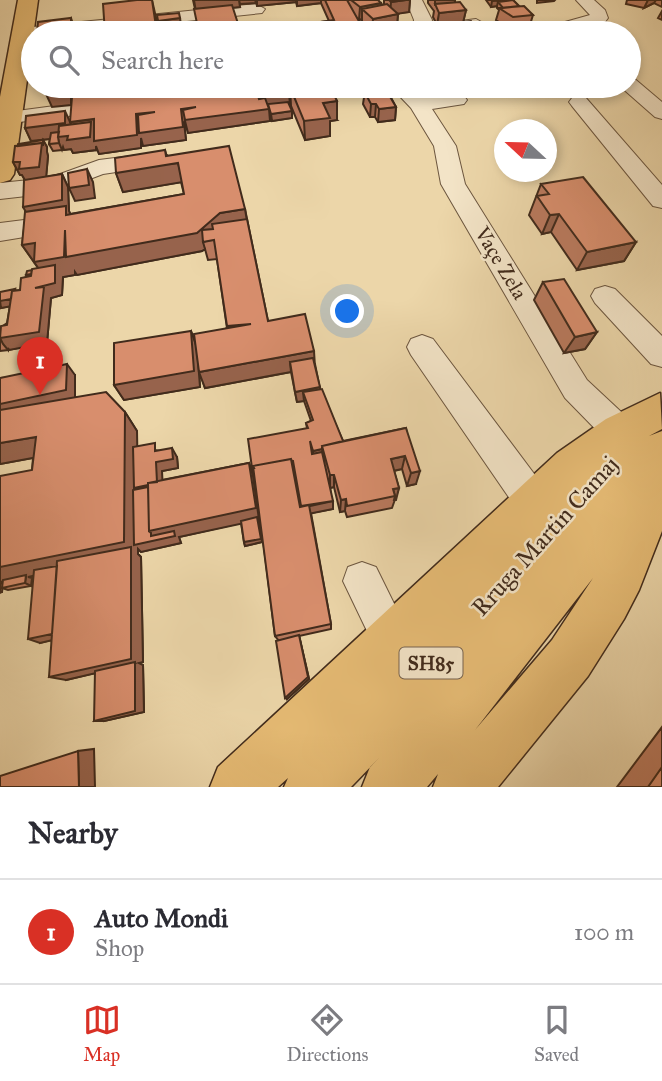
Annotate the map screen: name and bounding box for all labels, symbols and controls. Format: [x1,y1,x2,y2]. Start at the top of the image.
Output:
search box [21,21,641,98]
icon: search [45,41,83,79]
text: Search here [101,44,224,76]
north arrow [494,119,557,182]
street label: Vaçe Zela [469,221,533,304]
your location [330,294,364,328]
pin: 1 [17,337,63,395]
street label: Rruga Martin Camaj [465,450,625,622]
road number: SH85 [400,648,462,678]
text: Nearby [28,815,118,851]
text: Auto Mondi [95,902,228,934]
text: 1 [46,918,56,946]
text: 100 m [574,918,634,946]
text: Shop [95,934,144,962]
tab: Map [83,1001,121,1066]
tab: Directions [286,1001,368,1066]
tab: Saved [534,1001,579,1066]

